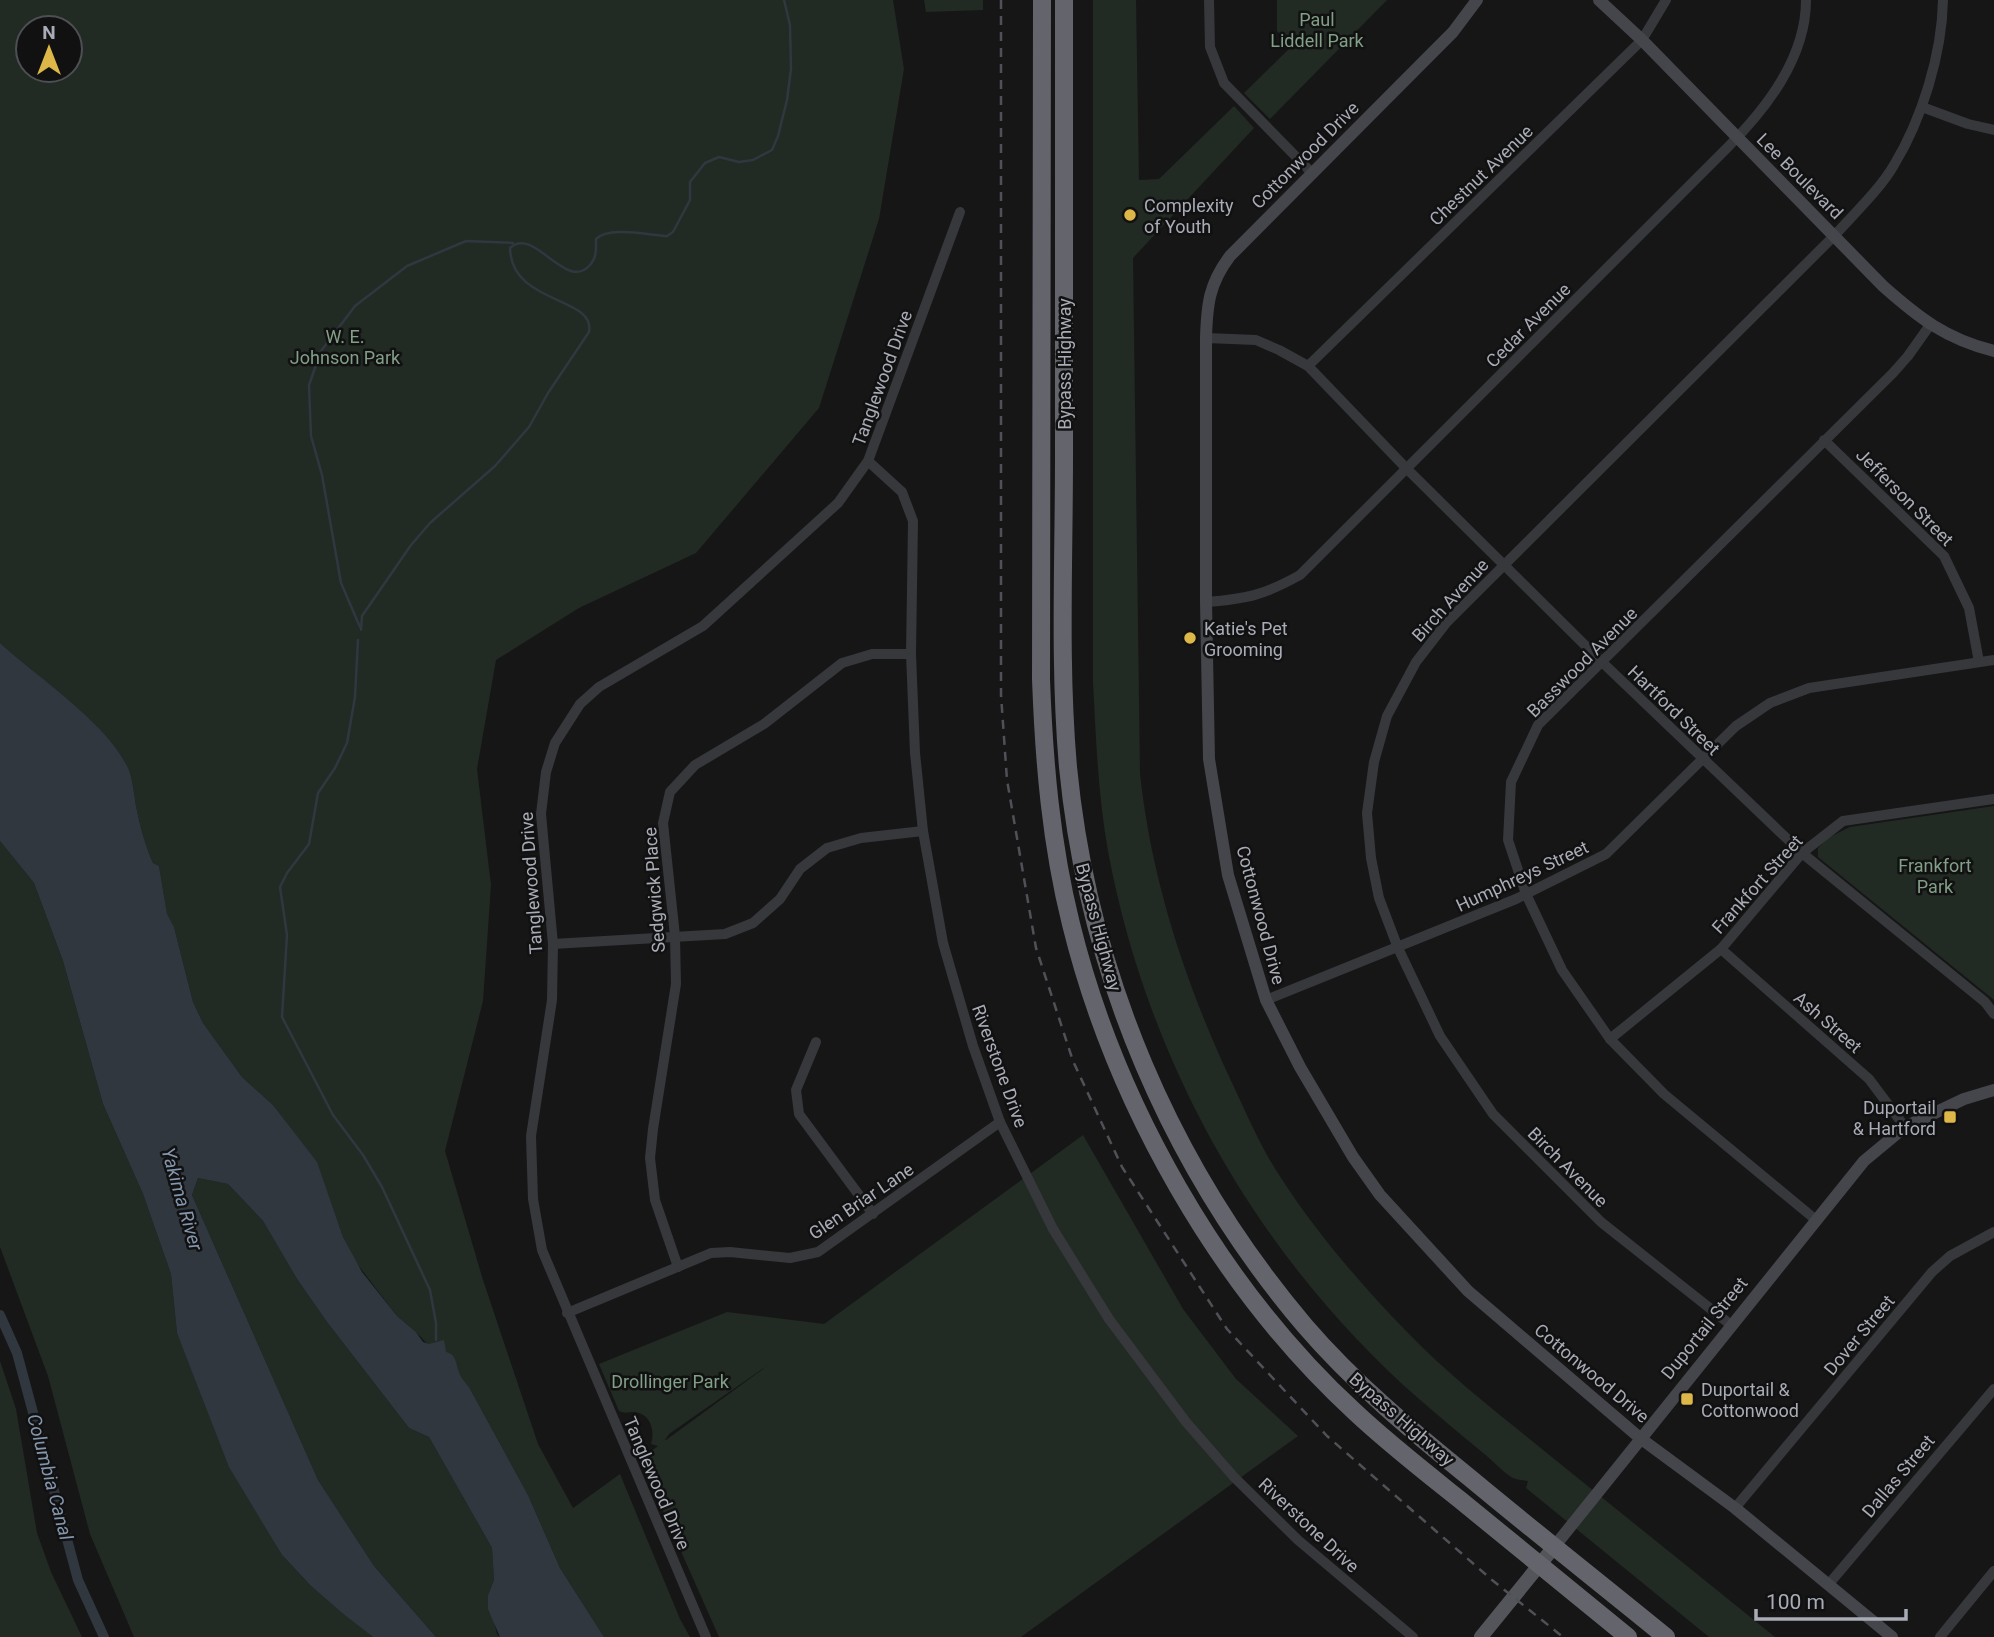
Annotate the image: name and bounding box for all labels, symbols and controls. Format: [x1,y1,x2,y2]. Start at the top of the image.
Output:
park label: Paul Liddell Park [1270,9,1365,51]
north arrow [14,14,84,84]
text: N [42,21,56,44]
street label: Cottonwood Drive [1247,97,1363,213]
street label: Chestnut Avenue [1425,120,1537,230]
street label: Lee Boulevard [1753,129,1847,223]
place label: Complexity of Youth [1144,195,1234,237]
marker: Complexity of Youth [1122,207,1138,223]
street label: Cedar Avenue [1481,278,1575,372]
street label: Bypass Highway [1054,298,1075,430]
street label: Tanglewood Drive [848,307,916,449]
park label: W. E. Johnson Park [290,326,401,368]
street label: Jefferson Street [1852,444,1958,550]
street label: Birch Avenue [1407,554,1493,646]
street label: Basswood Avenue [1523,603,1641,721]
place label: Katie's Pet Grooming [1204,618,1288,660]
marker: Katie's Pet Grooming [1182,630,1198,646]
street label: Hartford Street [1624,661,1724,759]
street label: Tanglewood Drive [516,811,546,955]
street label: Sedgwick Place [639,826,669,954]
street label: Frankfort Street [1707,830,1807,938]
street label: Humphreys Street [1452,836,1592,916]
street label: Cottonwood Drive [1232,843,1290,987]
park label: Frankfort Park [1898,855,1972,897]
street label: Bypass Highway [1072,861,1126,994]
street label: Ash Street [1790,987,1866,1057]
street label: Riverstone Drive [968,1002,1032,1130]
place label: Duportail & Hartford [1853,1097,1936,1139]
marker: Duportail & Hartford [1942,1109,1958,1125]
street label: Birch Avenue [1524,1123,1612,1211]
water label: Yakima River [156,1145,208,1254]
street label: Glen Briar Lane [805,1158,917,1244]
street label: Duportail Street [1656,1273,1752,1383]
street label: Dover Street [1819,1291,1899,1379]
street label: Cottonwood Drive [1531,1319,1653,1427]
street label: Bypass Highway [1345,1368,1459,1470]
park label: Drollinger Park [611,1371,730,1392]
place label: Duportail & Cottonwood [1701,1379,1799,1421]
marker: Duportail & Cottonwood [1679,1391,1695,1407]
water label: Columbia Canal [22,1411,78,1543]
street label: Tanglewood Drive [619,1413,695,1553]
street label: Dallas Street [1857,1430,1939,1522]
street label: Riverstone Drive [1255,1473,1363,1577]
scale bar [1756,1578,1906,1622]
text: 100 m [1766,1590,1825,1614]

